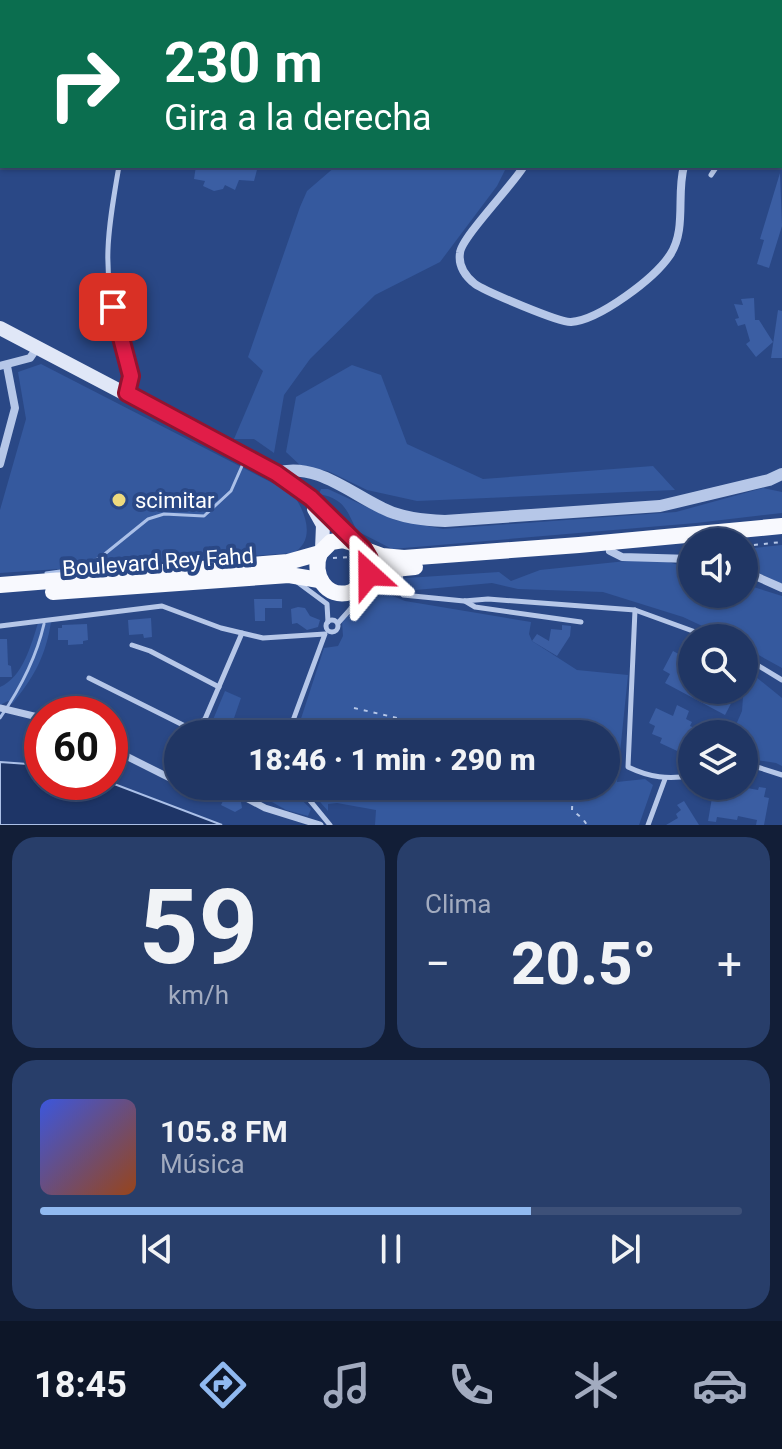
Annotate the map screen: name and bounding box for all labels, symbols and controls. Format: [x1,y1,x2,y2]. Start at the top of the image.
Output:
text: 230 m [164,30,323,96]
icon: right [32,32,136,136]
text: Gira a la derecha [164,97,432,139]
pin [79,273,147,341]
icon: arrive [91,285,135,329]
place label: scimitar [135,488,215,513]
marker: scimitar [110,491,128,509]
map controls [678,528,758,800]
button: sound [678,528,758,608]
position arrow [327,532,411,616]
street label: Boulevard Rey Fahd [61,543,255,581]
button: search [678,624,758,704]
speed limit sign: 60 [24,696,128,800]
button: layers [678,720,758,800]
text: 18:46 · 1 min · 290 m [248,742,536,777]
text: 59 [139,867,258,988]
text: Clima [425,889,492,919]
text: 20.5° [511,928,656,999]
text: − [425,938,450,990]
text: + [717,938,742,990]
text: km/h [168,980,229,1010]
text: 105.8 FM [160,1114,288,1149]
text: Música [160,1149,245,1179]
icon: previous [135,1227,179,1271]
icon: pause [369,1227,413,1271]
icon: next [603,1227,647,1271]
icon: directions [195,1357,251,1413]
icon: music [319,1357,375,1413]
icon: phone [443,1357,499,1413]
icon: climate [568,1357,624,1413]
icon: car [692,1357,748,1413]
text: 18:45 [34,1364,127,1406]

